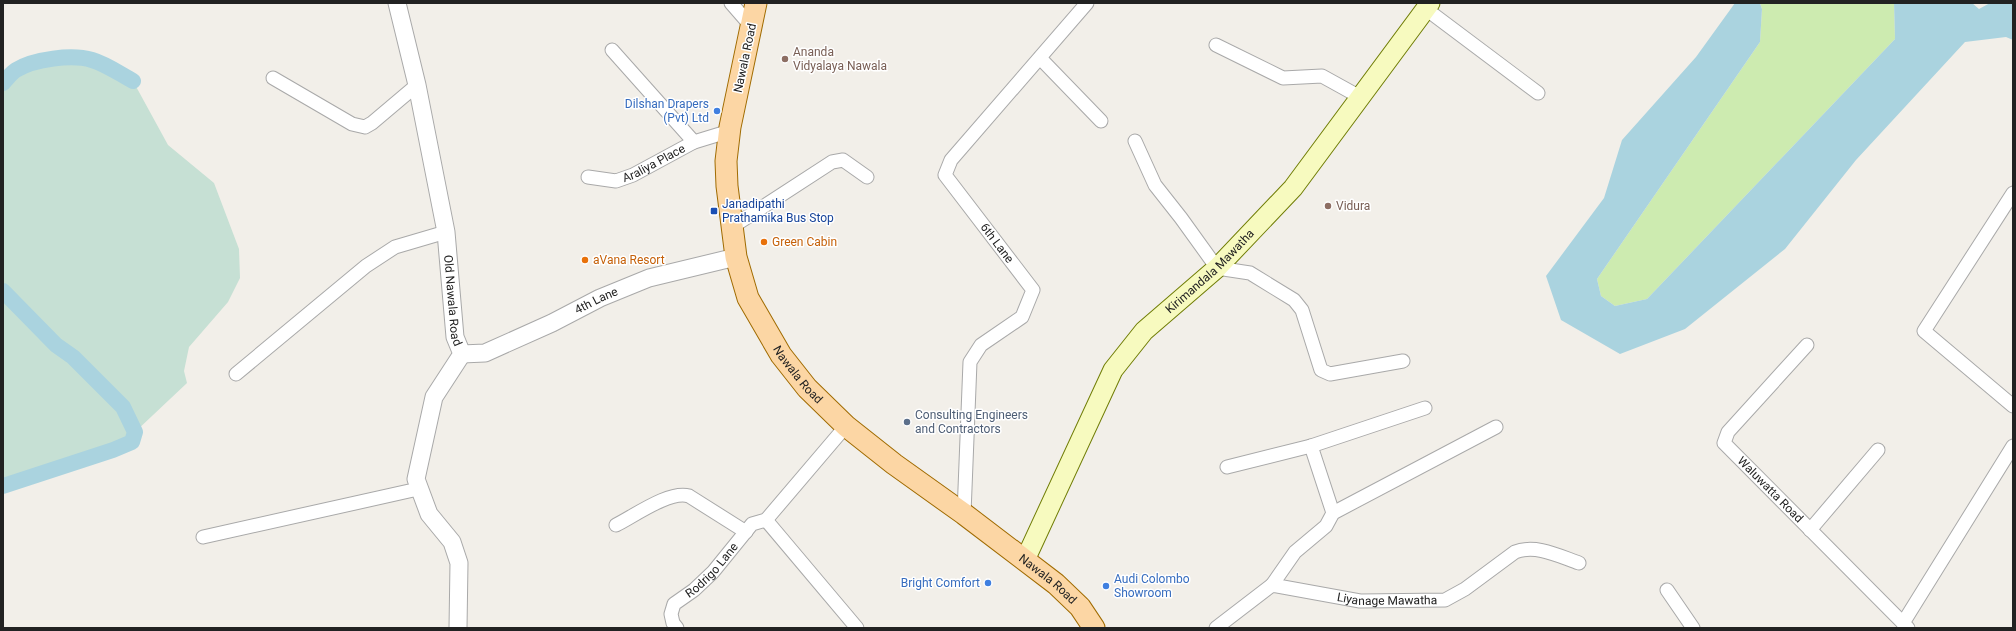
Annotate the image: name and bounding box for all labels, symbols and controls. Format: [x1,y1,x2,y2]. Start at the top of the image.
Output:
street label: Nawala Road [731,22,759,94]
place label: Ananda Vidyalaya Nawala [793,45,887,73]
marker: Ananda Vidyalaya Nawala [780,54,790,64]
place label: Dilshan Drapers (Pvt) Ltd [625,97,709,125]
marker: Dilshan Drapers (Pvt) Ltd [712,106,722,116]
street label: Araliya Place [621,141,687,185]
place label: Janadipathi Prathamika Bus Stop [722,197,834,225]
place label: Vidura [1336,199,1370,213]
marker: Vidura [1323,201,1333,211]
marker: Janadipathi Prathamika Bus Stop [709,206,719,216]
street label: 6th Lane [977,220,1017,266]
street label: Kirimandala Mawatha [1163,226,1257,316]
place label: Green Cabin [772,235,837,249]
marker: Green Cabin [759,237,769,247]
place label: aVana Resort [593,253,665,267]
street label: Old Nawala Road [441,254,465,348]
marker: aVana Resort [580,255,590,265]
street label: 4th Lane [572,284,620,317]
street label: Nawala Road [770,343,826,406]
place label: Consulting Engineers and Contractors [915,408,1028,436]
marker: Consulting Engineers and Contractors [902,417,912,427]
street label: Waluwatta Road [1735,454,1806,525]
street label: Rodrigo Lane [683,540,741,601]
street label: Nawala Road [1016,551,1080,607]
place label: Audi Colombo Showroom [1114,572,1190,600]
place label: Bright Comfort [901,576,980,590]
marker: Bright Comfort [983,578,993,588]
marker: Audi Colombo Showroom [1101,581,1111,591]
street label: Liyanage Mawatha [1336,590,1437,608]

